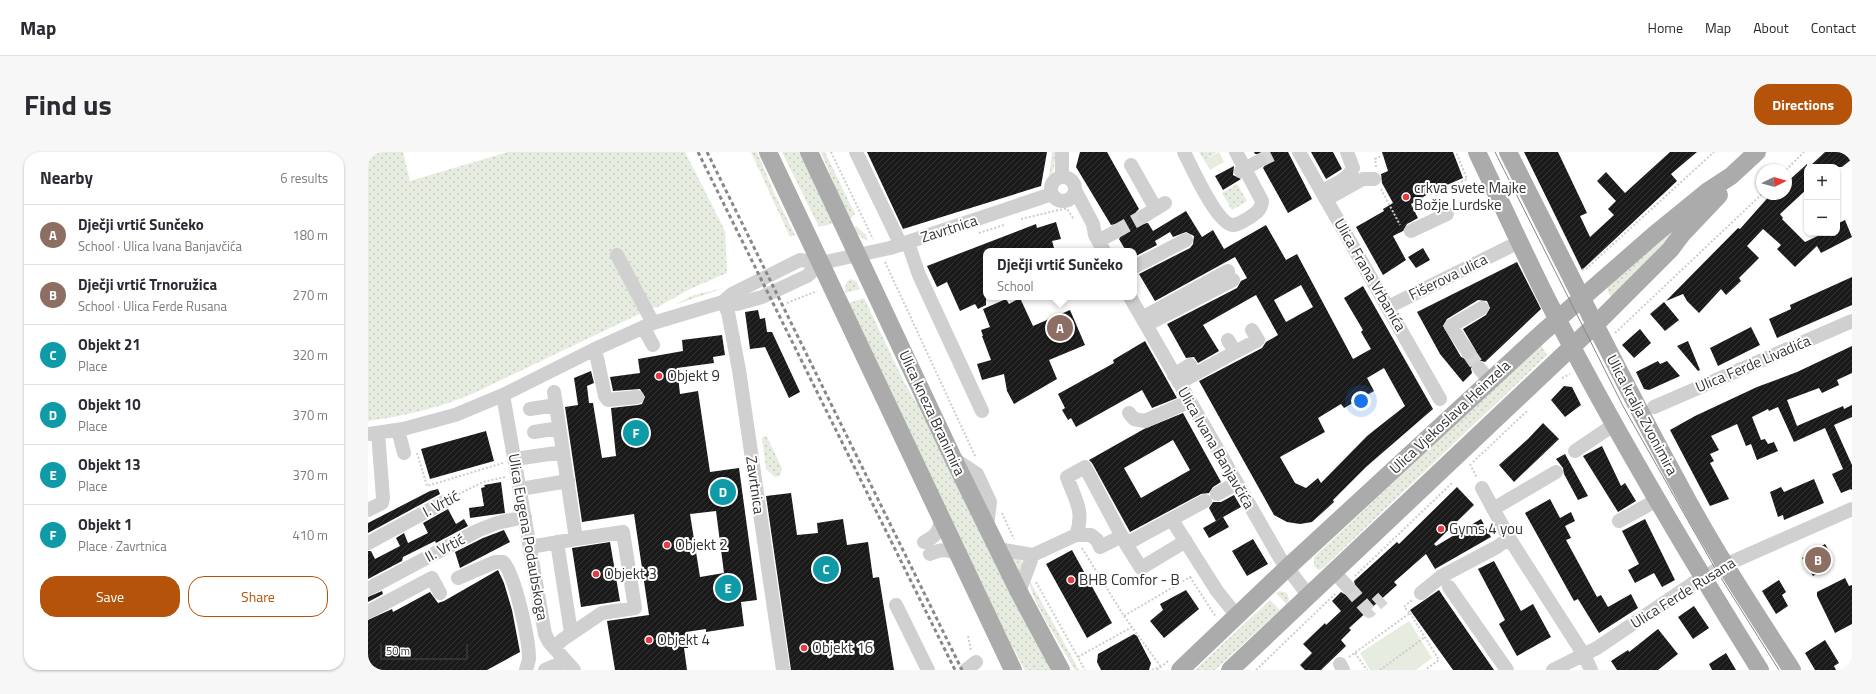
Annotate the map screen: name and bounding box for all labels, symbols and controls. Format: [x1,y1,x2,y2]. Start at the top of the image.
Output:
text: Map [20,13,56,42]
text: Home [1648,17,1683,38]
text: Map [1705,17,1731,38]
text: About [1753,17,1789,38]
text: Contact [1811,17,1856,38]
text: Find us [24,83,112,126]
button: Directions [1754,84,1852,125]
north arrow [1756,164,1792,200]
map controls [1804,164,1840,236]
button: + [1804,164,1840,200]
text: Nearby [40,165,93,191]
text: 6 results [280,168,328,188]
place label: crkva svete Majke Božje Lurdske [1414,176,1526,216]
marker: crkva svete Majke Božje Lurdske [1401,192,1411,202]
button: − [1804,200,1840,236]
street label: Zavrtnica [917,208,981,249]
text: Dječji vrtić Sunčeko [78,213,204,236]
street label: Ulica Frana Vrbanića [1329,214,1412,336]
text: A [49,225,57,245]
text: 180 m [292,225,328,245]
text: School · Ulica Ivana Banjavčića [78,236,242,256]
street label: Fišerova ulica [1404,247,1492,306]
popup [983,248,1137,300]
text: Dječji vrtić Sunčeko [997,253,1123,276]
text: Dječji vrtić Trnoružica [78,273,217,296]
text: School [997,276,1034,296]
text: B [49,285,57,305]
text: 270 m [292,285,328,305]
text: School · Ulica Ferde Rusana [78,296,227,316]
pin: A [1047,313,1073,343]
street label: Ulica Ferde Livadića [1692,329,1814,398]
text: Objekt 21 [78,333,141,356]
text: C [49,345,57,365]
text: 320 m [292,345,328,365]
street label: Ulica kneza Branimira [893,346,972,480]
street label: Ulica kralja Zvonimira [1601,350,1684,480]
street label: Ulica Vjekoslava Heinzela [1384,354,1516,479]
text: Place [78,356,107,376]
place label: Objekt 9 [667,364,720,387]
marker: Objekt 9 [654,371,664,381]
street label: Ulica Ivana Banjavčića [1172,382,1261,513]
your location [1351,391,1371,411]
text: Objekt 10 [78,393,141,416]
text: D [49,405,57,425]
text: 370 m [292,405,328,425]
text: Place [78,416,107,436]
pin: F [623,418,649,448]
street label: Ulica Eugena Podaubskoga [502,452,555,623]
text: Objekt 13 [78,453,141,476]
street label: Zavrtnica [740,454,771,516]
text: E [49,465,57,485]
text: 370 m [292,465,328,485]
text: Place [78,476,107,496]
pin: D [710,477,736,507]
street label: I. Vrtić [418,484,463,523]
text: Objekt 1 [78,513,132,536]
place label: Gyms 4 you [1449,517,1523,540]
marker: Gyms 4 you [1436,524,1446,534]
text: F [50,525,56,545]
text: 410 m [292,525,328,545]
street label: II. Vrtić [421,527,469,568]
place label: Objekt 2 [675,533,728,556]
text: Place · Zavrtnica [78,536,167,556]
marker: Objekt 2 [662,540,672,550]
pin: B [1805,545,1831,575]
street label: Ulica Ferde Rusana [1626,551,1740,634]
pin: C [813,554,839,584]
place label: Objekt 3 [604,562,657,585]
place label: BHB Comfor - B [1079,568,1180,591]
marker: Objekt 3 [591,569,601,579]
pin: E [715,573,741,603]
marker: BHB Comfor - B [1066,575,1076,585]
button: Save [40,576,180,617]
button: Share [188,576,328,617]
place label: Objekt 4 [657,628,710,651]
marker: Objekt 4 [644,635,654,645]
place label: Objekt 16 [812,636,873,659]
scale bar [380,642,468,661]
text: 50 m [386,643,410,659]
marker: Objekt 16 [799,643,809,653]

